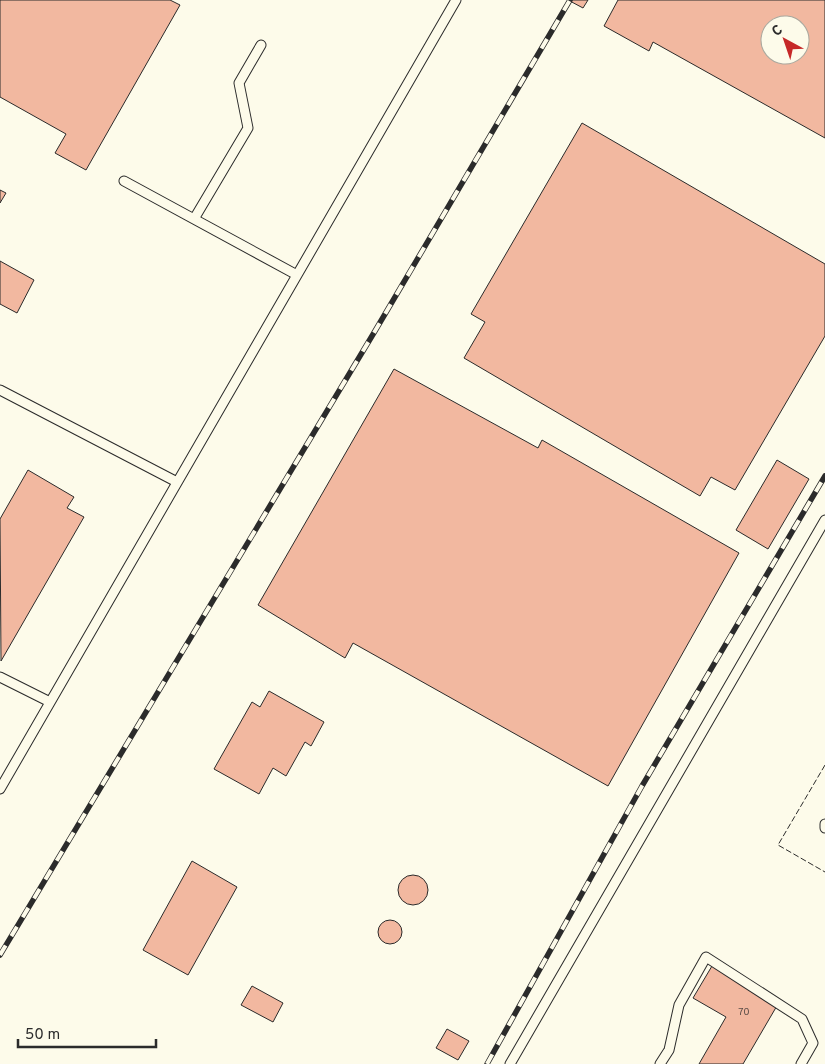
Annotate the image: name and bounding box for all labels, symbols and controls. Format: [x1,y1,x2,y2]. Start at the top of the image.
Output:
north arrow [760,15,810,65]
text: С [769,22,787,41]
house number: 70 [738,1006,750,1019]
scale bar [18,1016,155,1048]
text: 50 m [25,1026,60,1045]

